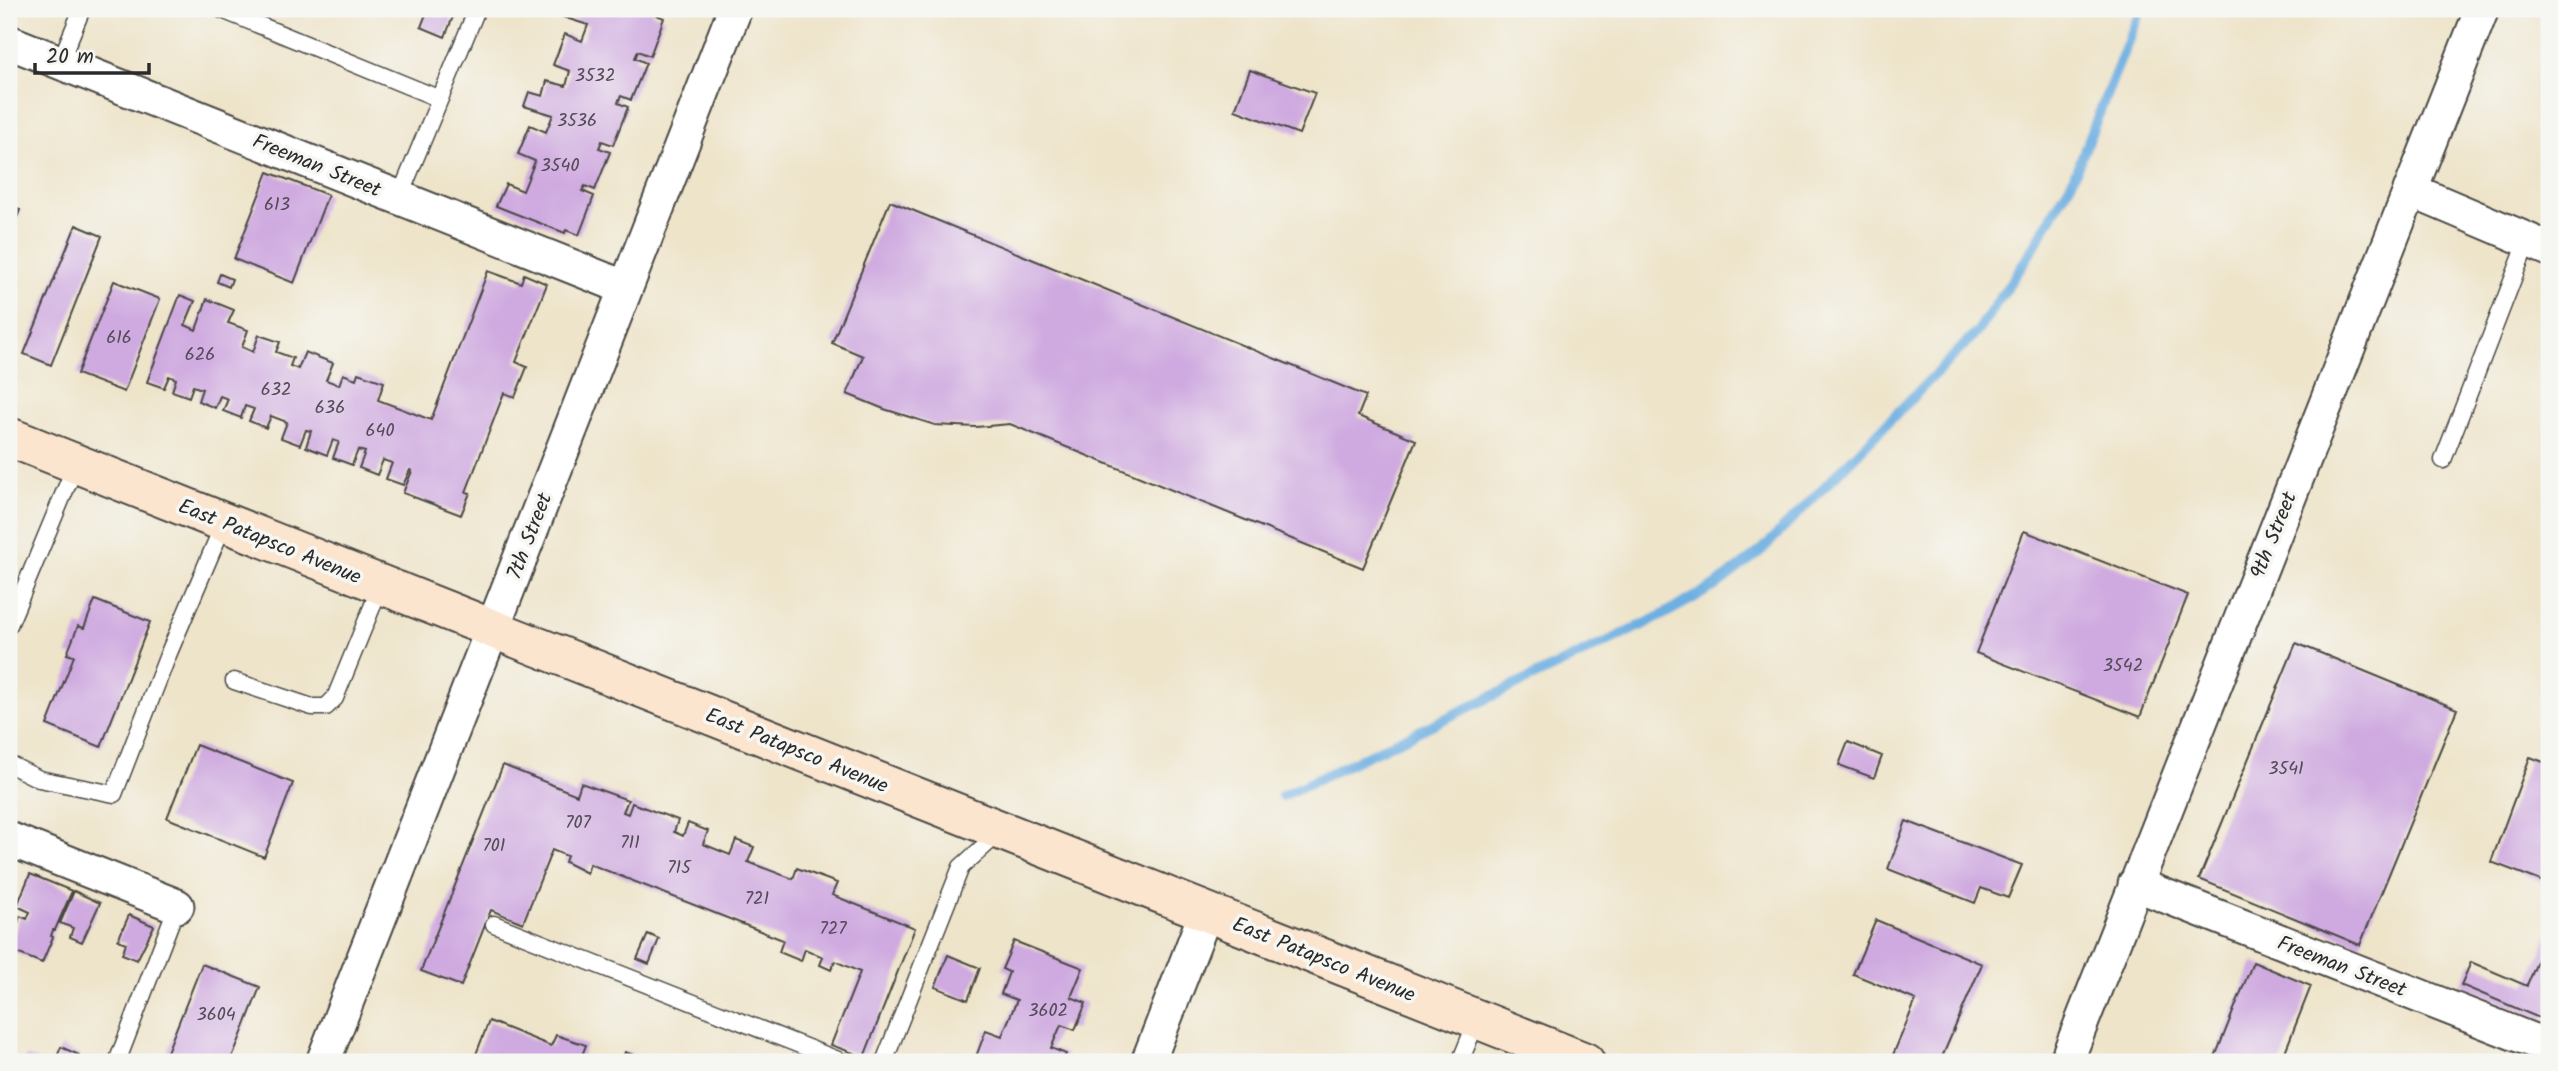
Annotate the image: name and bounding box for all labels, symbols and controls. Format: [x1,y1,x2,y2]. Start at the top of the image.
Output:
scale bar [35,32,149,76]
text: 20 m [46,41,94,74]
house number: 3532 [575,62,615,91]
house number: 3536 [557,107,597,136]
street label: Freeman Street [247,126,387,208]
house number: 3540 [541,152,579,181]
house number: 613 [264,191,290,220]
house number: 616 [106,324,132,353]
house number: 626 [185,341,215,370]
house number: 632 [261,376,291,405]
house number: 636 [315,394,345,423]
house number: 640 [366,417,394,446]
street label: 9th Street [2242,486,2307,584]
street label: 7th Street [499,487,562,585]
street label: East Patapsco Avenue [173,491,366,594]
house number: 3542 [2103,652,2143,681]
street label: East Patapsco Avenue [700,700,893,803]
house number: 3541 [2268,755,2304,784]
house number: 707 [565,809,591,838]
house number: 711 [620,829,640,858]
house number: 701 [483,832,505,861]
house number: 715 [667,854,692,883]
house number: 721 [745,885,769,914]
street label: East Patapsco Avenue [1227,909,1420,1012]
house number: 727 [819,915,847,944]
street label: Freeman Street [2272,928,2412,1008]
house number: 3602 [1028,997,1068,1026]
house number: 3604 [196,1001,236,1030]

